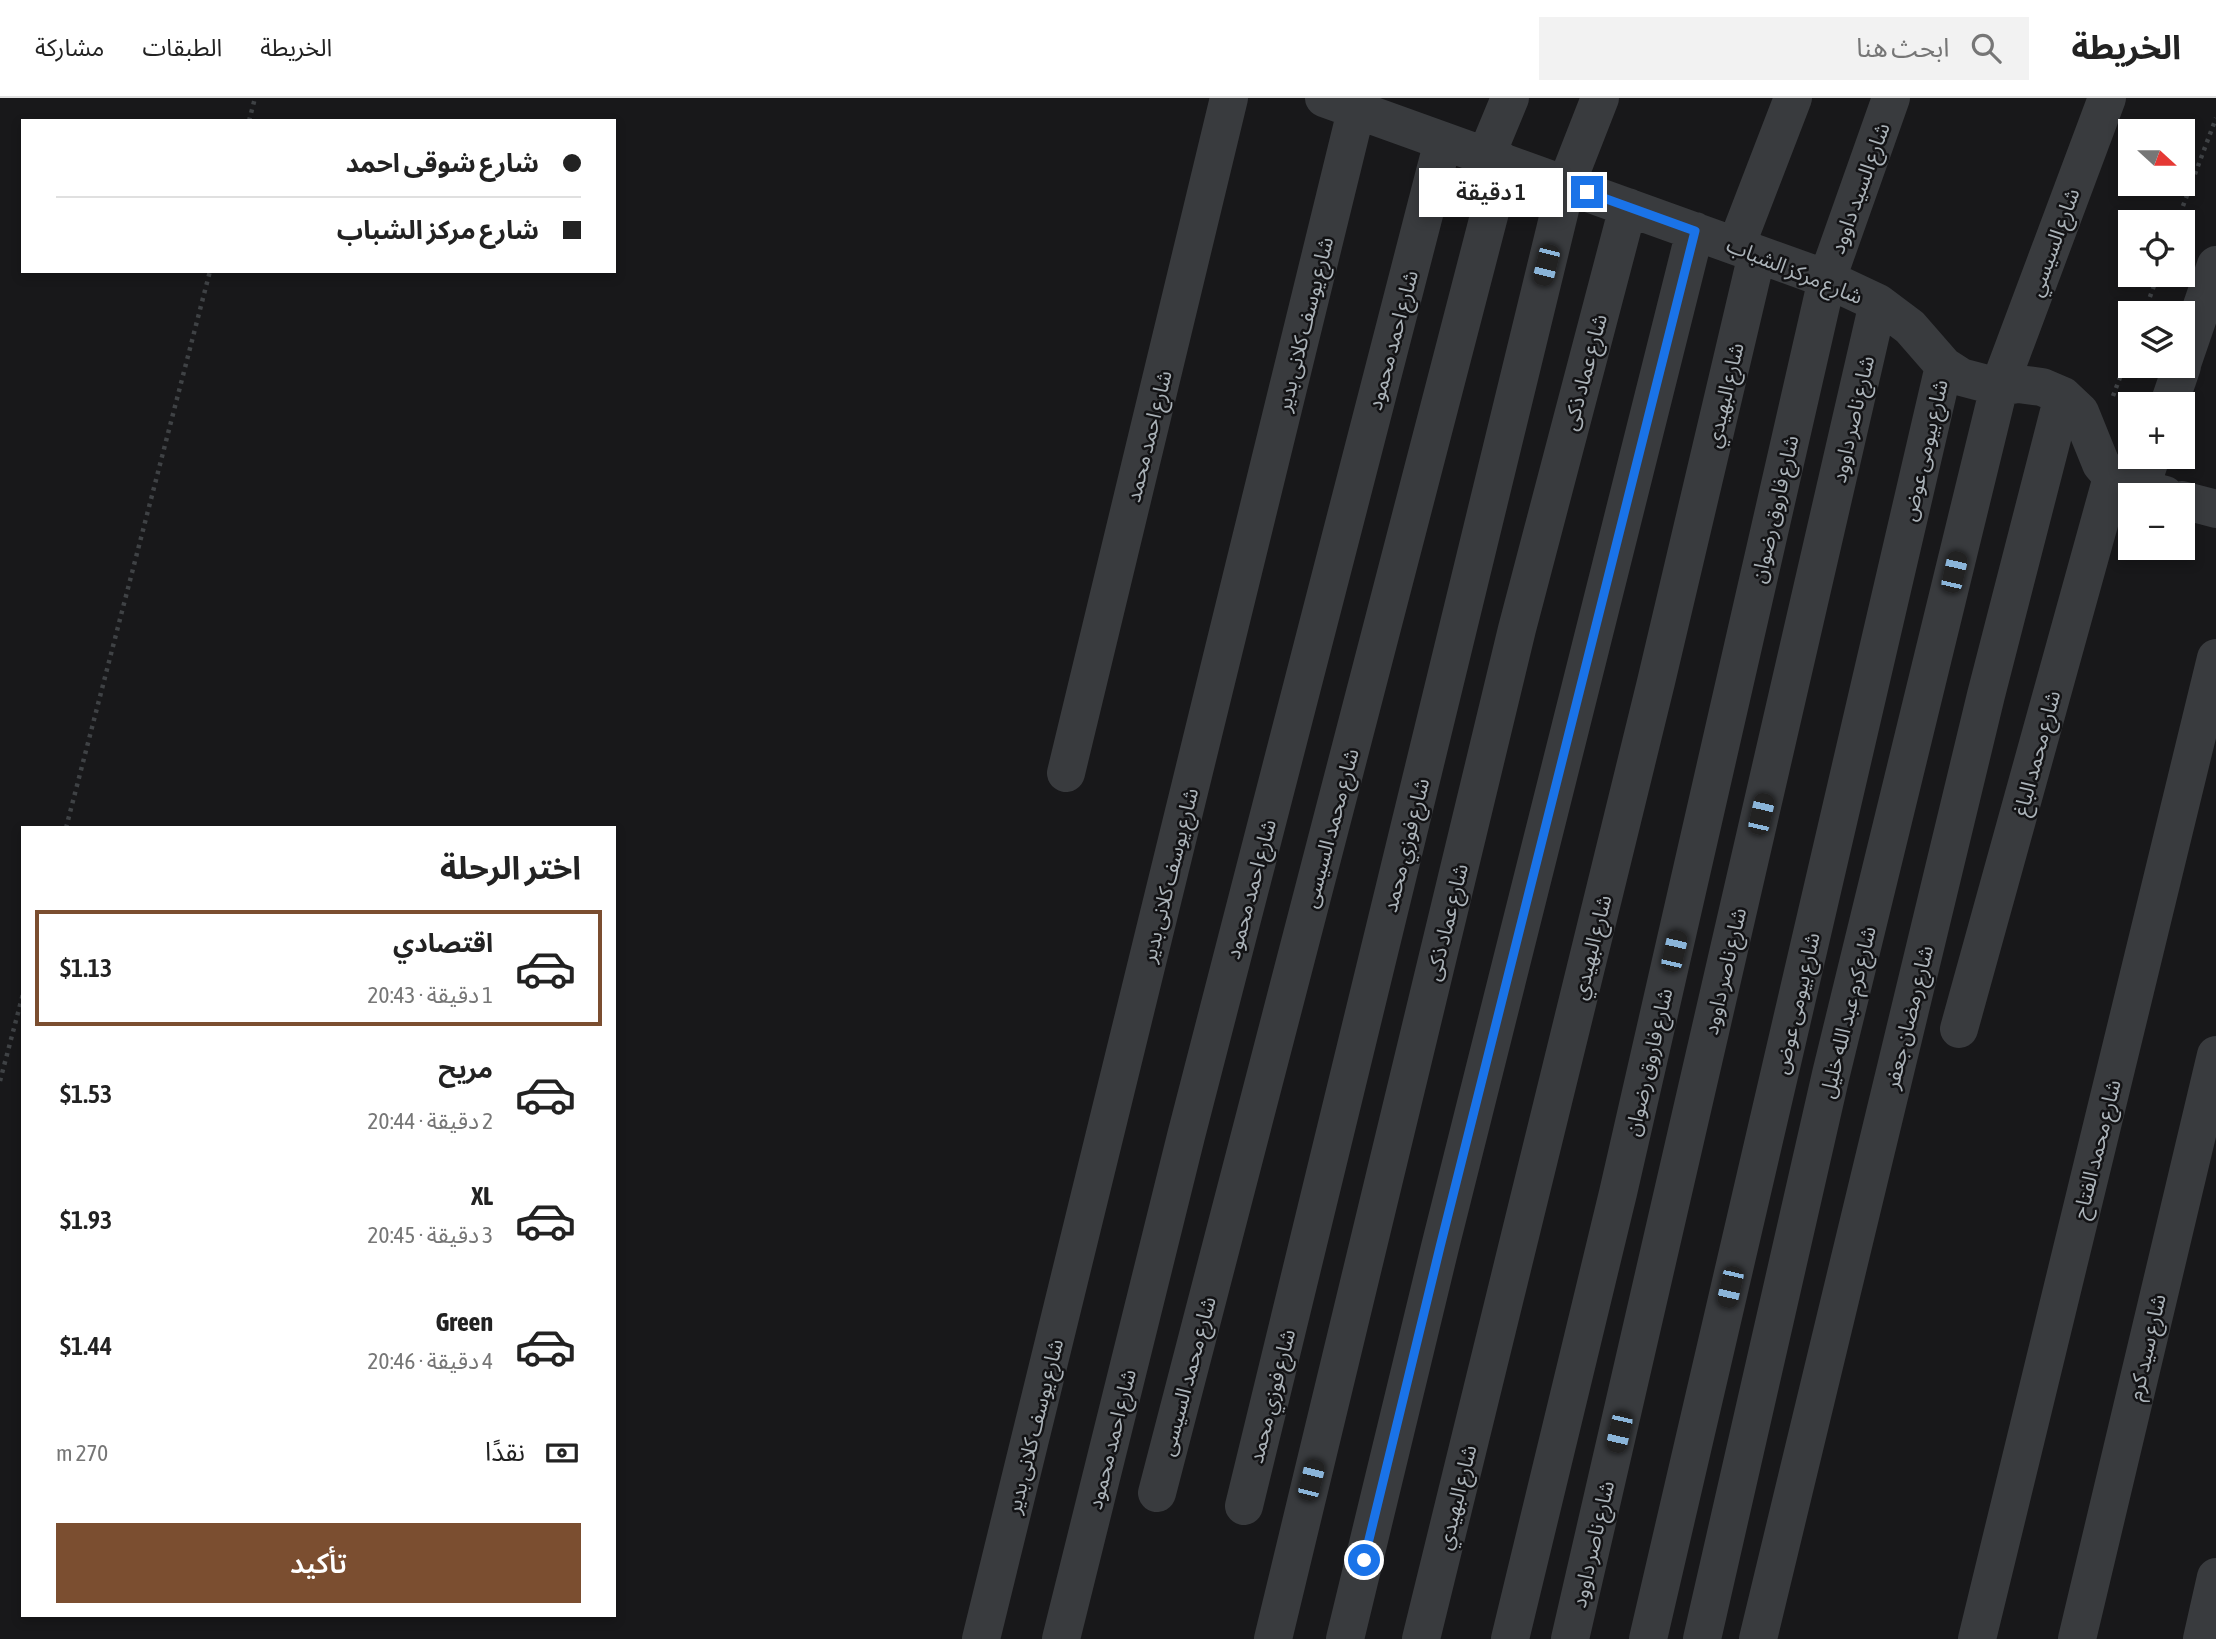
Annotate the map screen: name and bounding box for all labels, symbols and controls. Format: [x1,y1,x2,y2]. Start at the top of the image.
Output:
search box [1539,17,2029,80]
text: الخريطة [2071,28,2181,66]
icon: search [1967,29,2005,67]
text: ابحث هنا [1856,33,1949,63]
text: مشاركة [35,34,104,61]
text: الطبقات [142,34,222,61]
text: الخريطة [260,34,332,61]
street label: شارع السيد داوود [1824,119,1898,258]
north arrow [2118,119,2194,196]
map controls [2118,119,2195,560]
text: شارع شوقى احمد [345,148,539,178]
callout: 1 دقيقة [1419,168,1562,217]
route end [1571,176,1603,208]
text: 1 دقيقة [1456,179,1526,205]
street label: شارع السيسي [2022,185,2088,301]
button: locate [2118,210,2195,287]
text: شارع مركز الشباب [337,215,539,245]
street label: شارع مركز الشباب [1722,232,1867,312]
street label: شارع يوسف كلانى بدير [1270,234,1341,416]
car [1531,242,1562,288]
street label: شارع احمد محمود [1362,267,1426,414]
button: layers [2118,301,2195,378]
street label: شارع عماد ذكى [1557,311,1615,434]
street label: شارع البهيدي [1700,340,1752,451]
street label: شارع ناصر داوود [1826,353,1882,486]
street label: شارع احمد محمد [1120,368,1180,505]
street label: شارع بيومى عوض [1896,377,1956,524]
button: + [2118,392,2195,469]
street label: شارع فاروق رضوان [1745,433,1807,586]
button: − [2118,483,2195,560]
car [1940,549,1969,595]
street label: شارع محمد الباغ [2008,688,2068,819]
street label: شارع محمد السيسى [1297,746,1367,911]
street label: شارع فوزي محمد [1377,775,1438,916]
street label: شارع يوسف كلانى بدير [1135,785,1206,967]
car [1747,791,1776,837]
street label: شارع احمد محمود [1220,816,1284,963]
text: اختر الرحلة [440,849,581,886]
street label: شارع عماد ذكى [1420,861,1476,984]
street label: شارع البهيدي [1566,892,1620,1003]
street label: شارع ناصر داوود [1698,905,1754,1038]
street label: شارع كرم عبد الله خليل [1814,923,1885,1102]
text: اقتصادي [393,928,493,958]
car [1660,928,1689,974]
street label: شارع بيومى عوض [1768,930,1828,1077]
icon: car [514,937,577,1000]
street label: شارع رمضان جعفر [1878,943,1941,1093]
text: $1.13 [60,953,112,983]
text: 1 دقيقة · 20:43 [368,982,493,1008]
street label: شارع فاروق رضوان [1619,986,1681,1139]
text: مريح [438,1054,493,1084]
icon: car [514,1063,577,1126]
street label: شارع محمد الفتاح [2067,1077,2129,1222]
text: $1.53 [60,1079,112,1109]
text: 2 دقيقة · 20:44 [368,1108,493,1134]
text: XL [471,1181,493,1211]
icon: car [514,1189,577,1252]
text: $1.93 [60,1205,112,1235]
text: 3 دقيقة · 20:45 [368,1222,493,1248]
car [1716,1264,1745,1310]
street label: شارع سيد كرم [2122,1291,2175,1404]
street label: شارع محمد السيسى [1154,1294,1224,1459]
text: Green [435,1307,493,1337]
icon: car [514,1315,577,1378]
street label: شارع فوزي محمد [1243,1326,1304,1467]
text: $1.44 [60,1331,112,1361]
street label: شارع يوسف كلانى بدير [1000,1336,1071,1518]
text: 4 دقيقة · 20:46 [368,1348,493,1374]
street label: شارع احمد محمود [1082,1366,1144,1513]
car [1605,1409,1634,1455]
icon: cash [543,1434,581,1472]
text: نقدًا [485,1437,525,1467]
text: 270 m [56,1440,108,1466]
street label: شارع البهيدي [1431,1442,1485,1553]
car [1296,1457,1327,1503]
street label: شارع ناصر داوود [1566,1478,1622,1611]
button: تأكيد [56,1523,581,1603]
route start [1348,1544,1380,1576]

